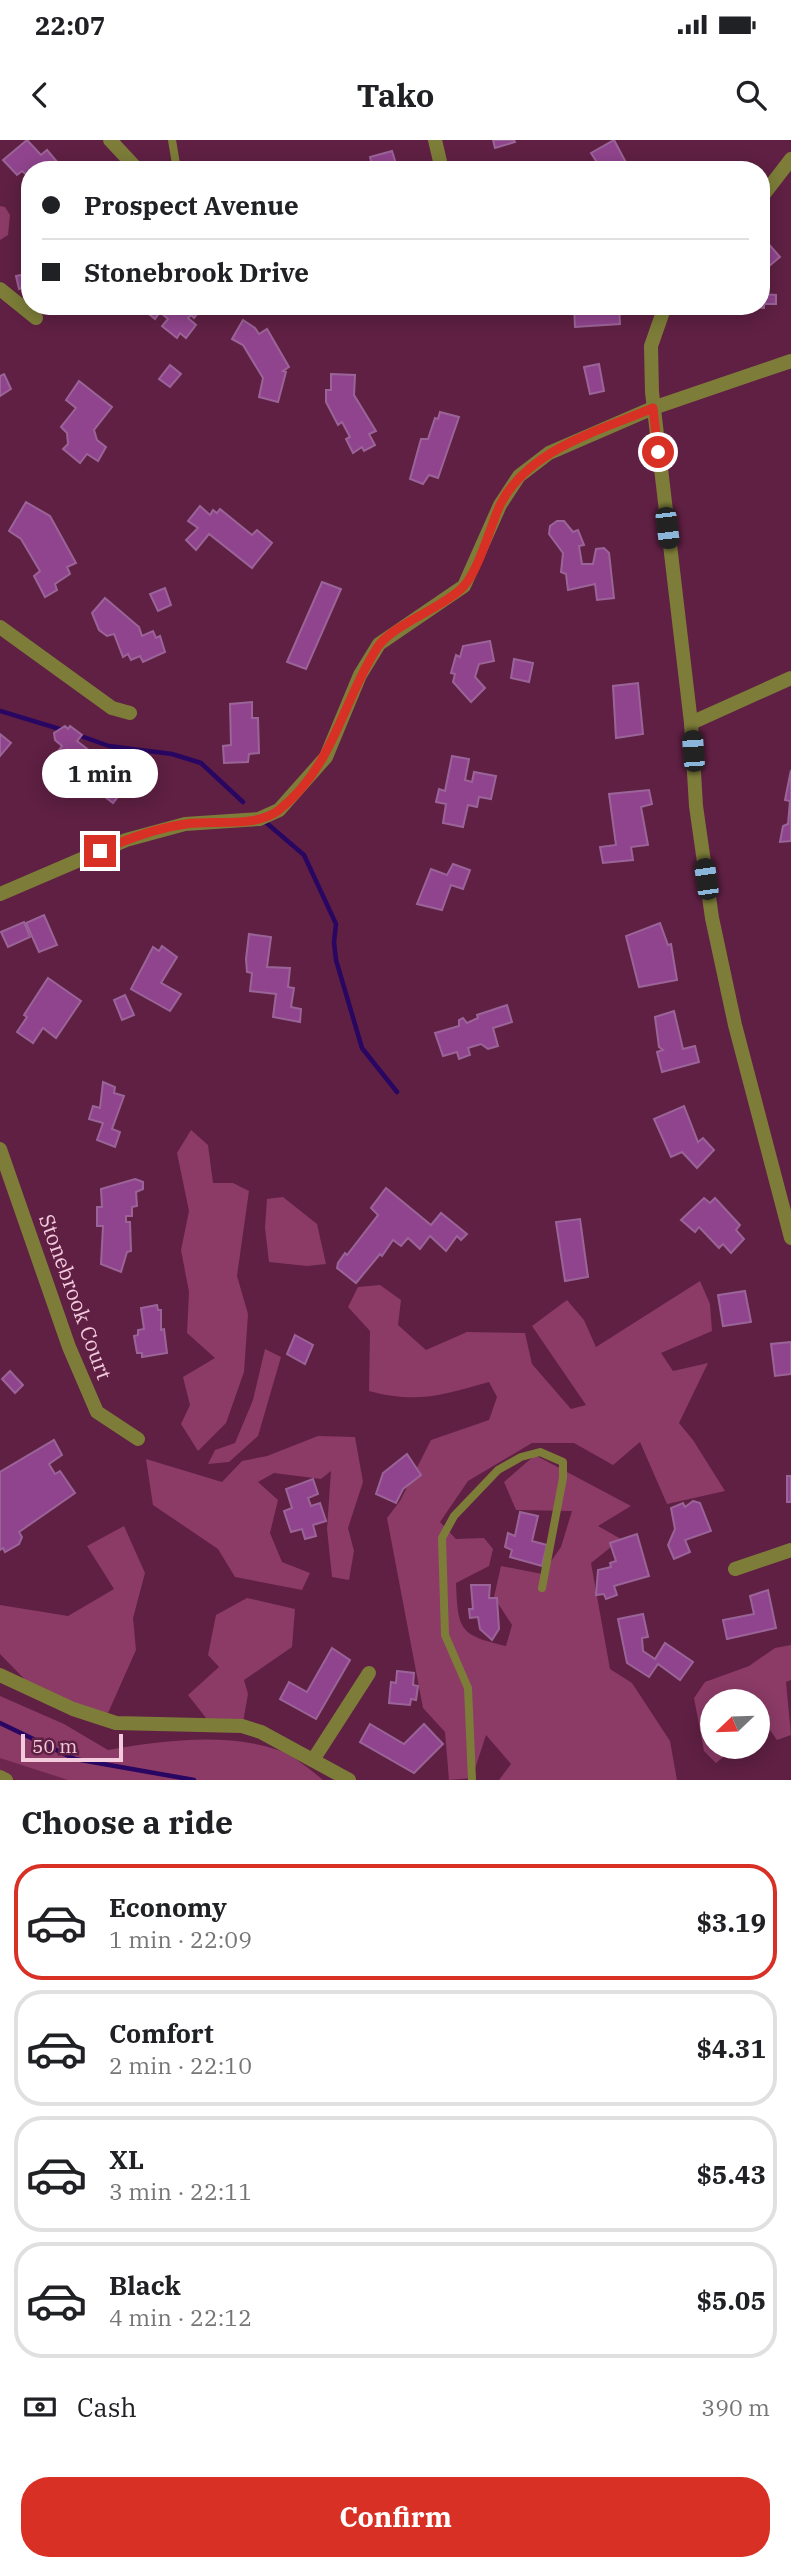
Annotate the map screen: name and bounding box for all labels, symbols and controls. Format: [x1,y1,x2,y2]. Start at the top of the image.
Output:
text: 22:07 [35,8,105,42]
text: Tako [357,74,434,116]
icon: back [21,76,59,114]
icon: search [732,76,770,114]
text: Prospect Avenue [84,188,299,222]
text: Stonebrook Drive [84,255,309,289]
route start [642,436,674,468]
car [655,506,680,550]
car [682,729,705,773]
callout: 1 min [42,750,158,798]
text: 1 min [68,758,132,788]
route end [84,835,116,867]
car [693,857,720,901]
street label: Stonebrook Court [33,1210,119,1383]
north arrow [700,1689,770,1759]
map controls [700,1689,770,1759]
scale bar [21,1731,122,1763]
text: 50 m [32,1734,77,1758]
text: Choose a ride [21,1801,233,1843]
text: Economy [109,1890,227,1924]
icon: car [25,1891,88,1954]
text: $3.19 [696,1905,766,1939]
text: 1 min · 22:09 [109,1924,252,1954]
text: Comfort [109,2016,214,2050]
icon: car [25,2017,88,2080]
text: $4.31 [696,2031,766,2065]
text: 2 min · 22:10 [109,2050,252,2080]
text: XL [109,2142,144,2176]
icon: car [25,2143,88,2206]
text: $5.43 [696,2157,766,2191]
text: 3 min · 22:11 [109,2176,252,2206]
text: Black [109,2268,181,2302]
icon: car [25,2269,88,2332]
text: $5.05 [696,2283,766,2317]
text: 4 min · 22:12 [109,2302,252,2332]
icon: cash [21,2388,59,2426]
text: Cash [77,2390,137,2424]
text: 390 m [701,2392,770,2422]
button: Confirm [21,2477,770,2557]

